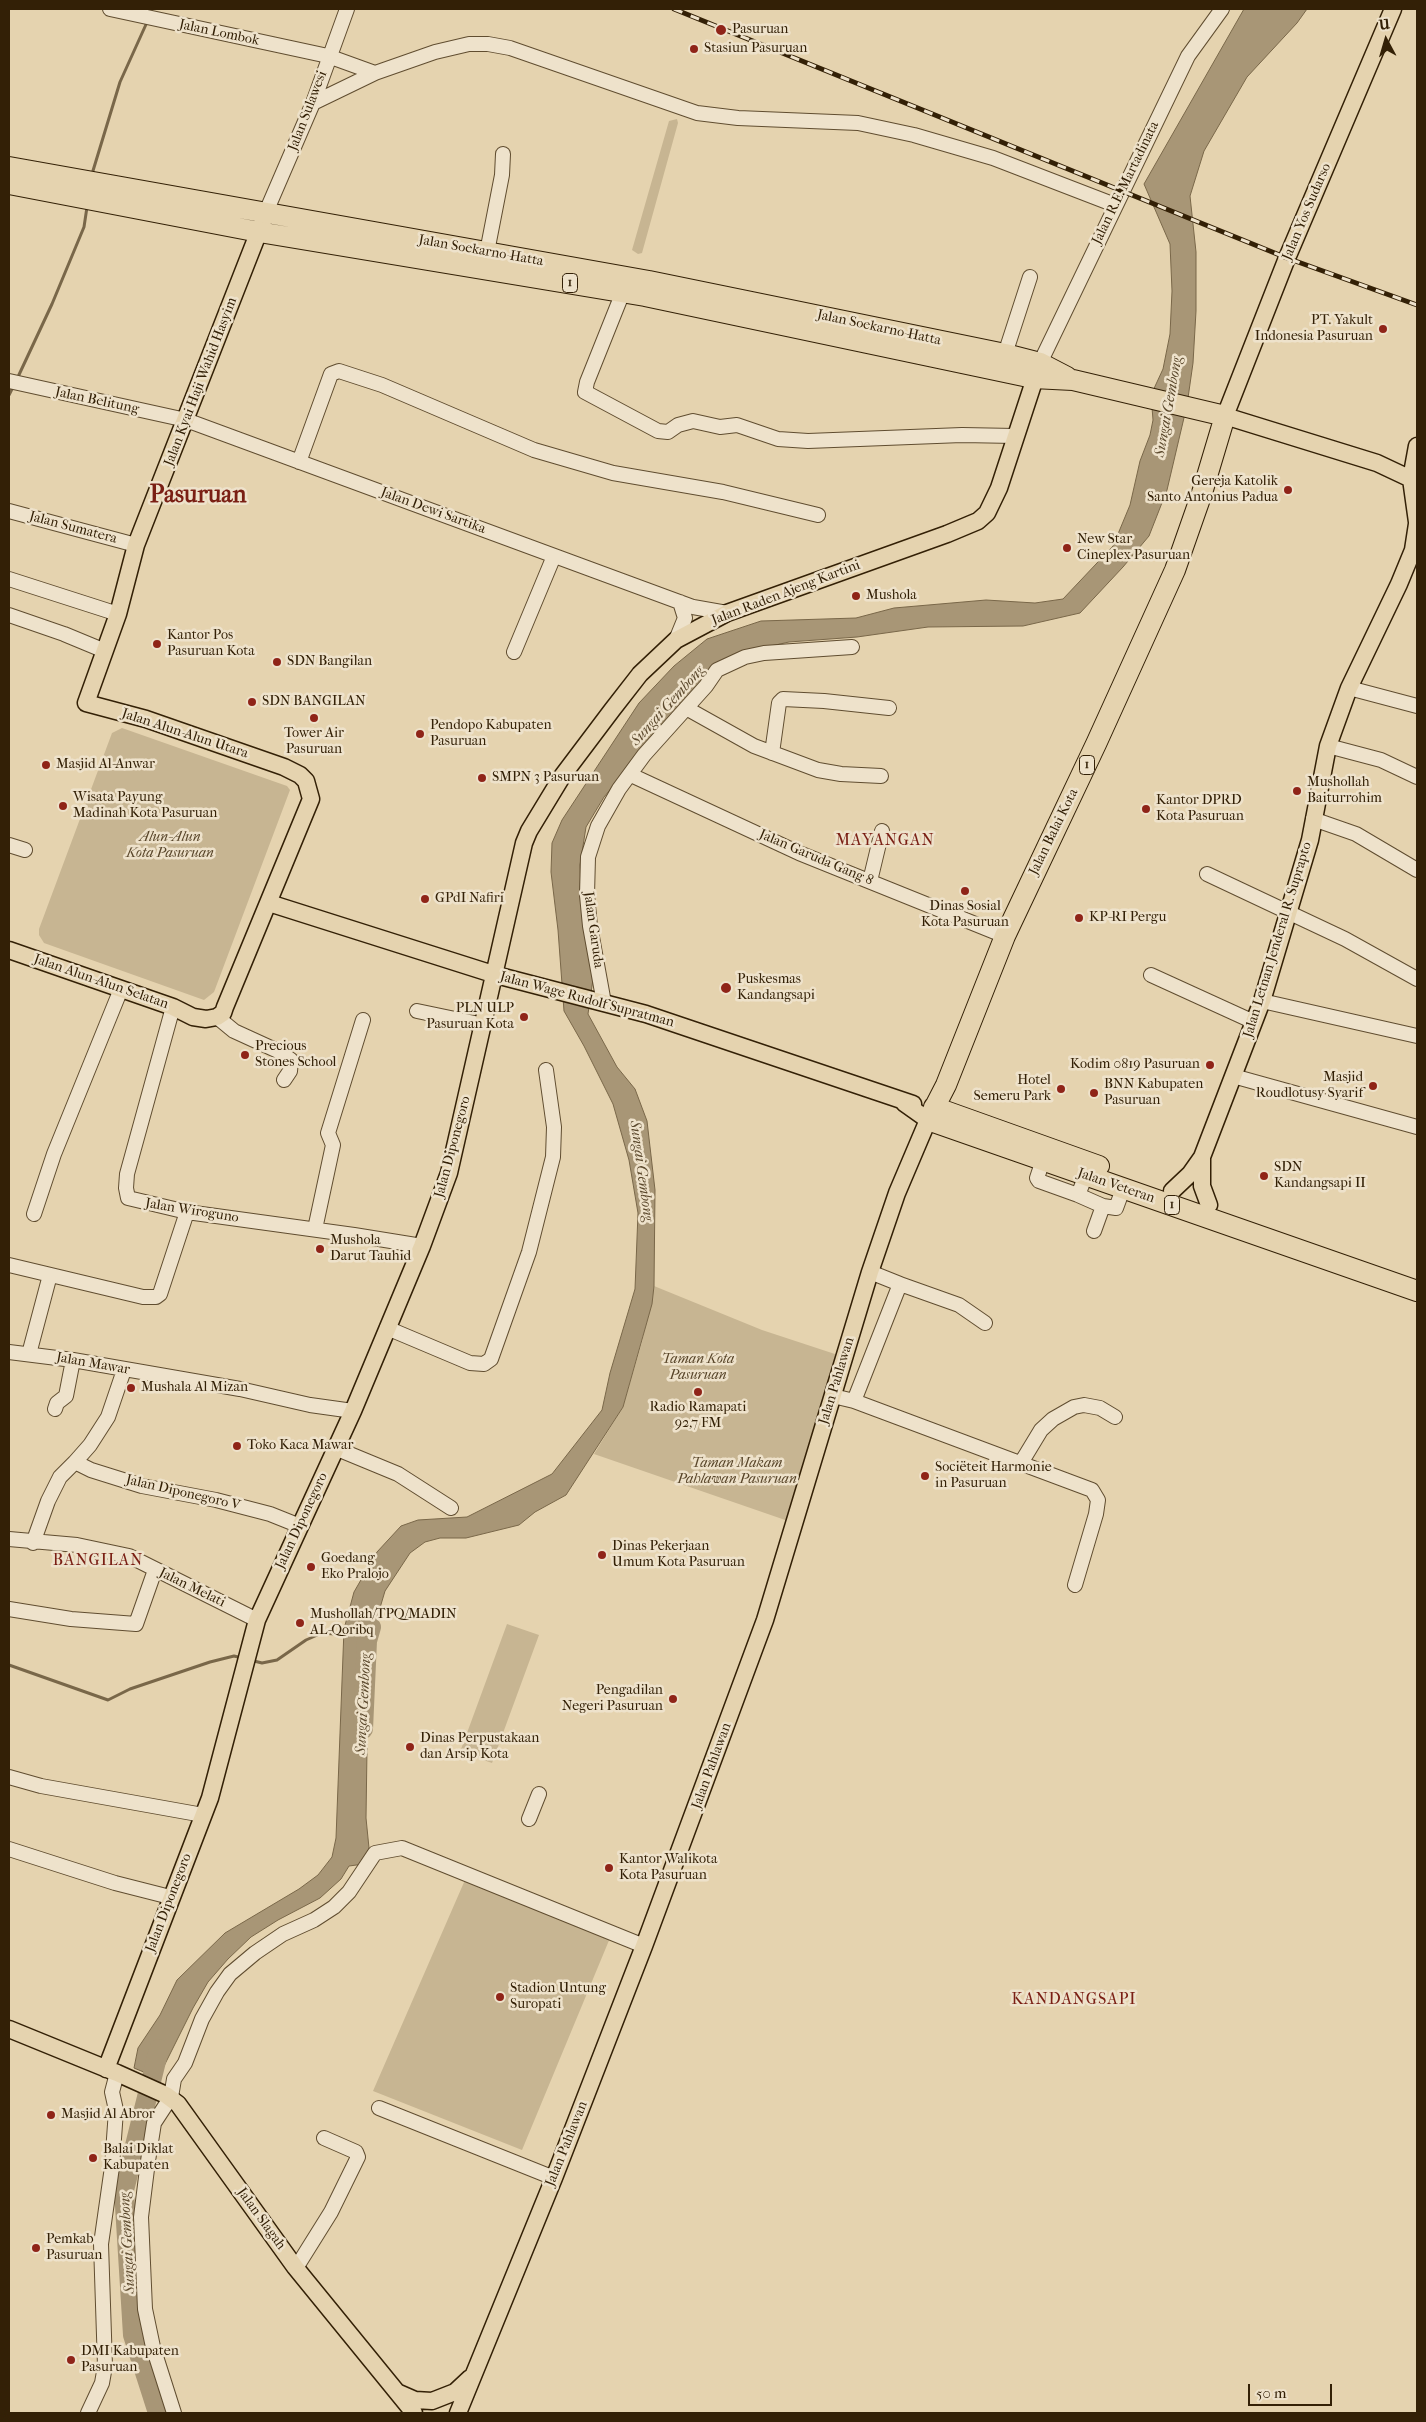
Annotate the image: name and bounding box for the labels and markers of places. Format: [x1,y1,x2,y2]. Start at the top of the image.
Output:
place label: Pasuruan [732,22,788,38]
marker: Pasuruan [714,23,728,37]
place label: Stasiun Pasuruan [704,41,807,57]
marker: Stasiun Pasuruan [688,43,700,55]
place label: PT. Yakult Indonesia Pasuruan [1255,313,1373,346]
marker: PT. Yakult Indonesia Pasuruan [1377,323,1389,335]
place label: Gereja Katolik Santo Antonius Padua [1147,474,1278,507]
marker: Gereja Katolik Santo Antonius Padua [1282,484,1294,496]
place label: New Star Cineplex Pasuruan [1077,532,1190,564]
marker: New Star Cineplex Pasuruan [1061,542,1073,554]
place label: Mushola [866,588,917,604]
marker: Mushola [850,590,862,602]
place label: Kantor Pos Pasuruan Kota [167,628,255,660]
marker: Kantor Pos Pasuruan Kota [151,638,163,650]
place label: SDN Bangilan [287,654,372,670]
marker: SDN Bangilan [271,656,283,668]
place label: SDN BANGILAN [262,694,366,710]
marker: SDN BANGILAN [246,696,258,708]
marker: Tower Air Pasuruan [308,712,320,724]
place label: Pendopo Kabupaten Pasuruan [430,718,552,750]
place label: Tower Air Pasuruan [284,726,344,759]
marker: Pendopo Kabupaten Pasuruan [414,728,426,740]
place label: Masjid Al-Anwar [56,757,155,773]
marker: Masjid Al-Anwar [40,759,52,771]
place label: SMPN 3 Pasuruan [492,770,599,786]
marker: SMPN 3 Pasuruan [476,772,488,784]
place label: Mushollah Baiturrohim [1307,775,1382,808]
marker: Mushollah Baiturrohim [1291,785,1303,797]
place label: Wisata Payung Madinah Kota Pasuruan [73,790,217,822]
place label: Kantor DPRD Kota Pasuruan [1156,793,1244,826]
marker: Wisata Payung Madinah Kota Pasuruan [57,800,69,812]
marker: Kantor DPRD Kota Pasuruan [1140,803,1152,815]
marker: Dinas Sosial Kota Pasuruan [959,885,971,897]
place label: GPdI Nafiri [435,891,504,907]
marker: GPdI Nafiri [419,893,431,905]
place label: Dinas Sosial Kota Pasuruan [921,899,1009,932]
place label: KP-RI Pergu [1089,910,1166,926]
marker: KP-RI Pergu [1073,912,1085,924]
place label: Puskesmas Kandangsapi [737,972,815,1004]
marker: Puskesmas Kandangsapi [719,981,733,995]
place label: PLN ULP Pasuruan Kota [426,1001,514,1034]
marker: PLN ULP Pasuruan Kota [518,1011,530,1023]
place label: Precious Stones School [255,1039,336,1072]
marker: Precious Stones School [239,1049,251,1061]
place label: Kodim 0819 Pasuruan [1070,1057,1200,1073]
marker: Kodim 0819 Pasuruan [1204,1059,1216,1071]
place label: Masjid Roudlotusy Syarif [1256,1070,1363,1102]
place label: Hotel Semeru Park [974,1073,1051,1106]
place label: BNN Kabupaten Pasuruan [1104,1077,1203,1110]
marker: Masjid Roudlotusy Syarif [1367,1080,1379,1092]
marker: Hotel Semeru Park [1055,1083,1067,1095]
marker: BNN Kabupaten Pasuruan [1088,1087,1100,1099]
place label: SDN Kandangsapi II [1274,1160,1366,1192]
marker: SDN Kandangsapi II [1258,1170,1270,1182]
place label: Mushola Darut Tauhid [330,1233,411,1266]
marker: Mushola Darut Tauhid [314,1243,326,1255]
place label: Mushala Al Mizan [141,1380,248,1396]
marker: Mushala Al Mizan [125,1382,137,1394]
marker: Radio Ramapati 92,7 FM [692,1386,704,1398]
place label: Radio Ramapati 92,7 FM [650,1400,746,1432]
place label: Toko Kaca Mawar [247,1438,353,1454]
marker: Toko Kaca Mawar [231,1440,243,1452]
place label: Sociëteit Harmonie in Pasuruan [935,1460,1052,1492]
marker: Sociëteit Harmonie in Pasuruan [919,1470,931,1482]
place label: Dinas Pekerjaan Umum Kota Pasuruan [612,1539,745,1571]
marker: Dinas Pekerjaan Umum Kota Pasuruan [596,1549,608,1561]
place label: Goedang Eko Pralojo [321,1551,389,1584]
marker: Goedang Eko Pralojo [305,1561,317,1573]
place label: Mushollah/TPQ/MADIN AL-Qoribq [310,1607,457,1640]
marker: Mushollah/TPQ/MADIN AL-Qoribq [294,1617,306,1629]
place label: Pengadilan Negeri Pasuruan [562,1683,663,1715]
marker: Pengadilan Negeri Pasuruan [667,1693,679,1705]
place label: Dinas Perpustakaan dan Arsip Kota [420,1731,539,1764]
marker: Dinas Perpustakaan dan Arsip Kota [404,1741,416,1753]
place label: Kantor Walikota Kota Pasuruan [619,1852,718,1884]
marker: Kantor Walikota Kota Pasuruan [603,1862,615,1874]
place label: Stadion Untung Suropati [510,1981,606,2014]
marker: Stadion Untung Suropati [494,1991,506,2003]
place label: Masjid Al Abror [61,2107,155,2123]
marker: Masjid Al Abror [45,2109,57,2121]
place label: Balai Diklat Kabupaten [103,2142,173,2174]
marker: Balai Diklat Kabupaten [87,2152,99,2164]
place label: Pemkab Pasuruan [46,2232,102,2264]
marker: Pemkab Pasuruan [30,2242,42,2254]
place label: DMI Kabupaten Pasuruan [81,2344,179,2376]
marker: DMI Kabupaten Pasuruan [65,2354,77,2366]

